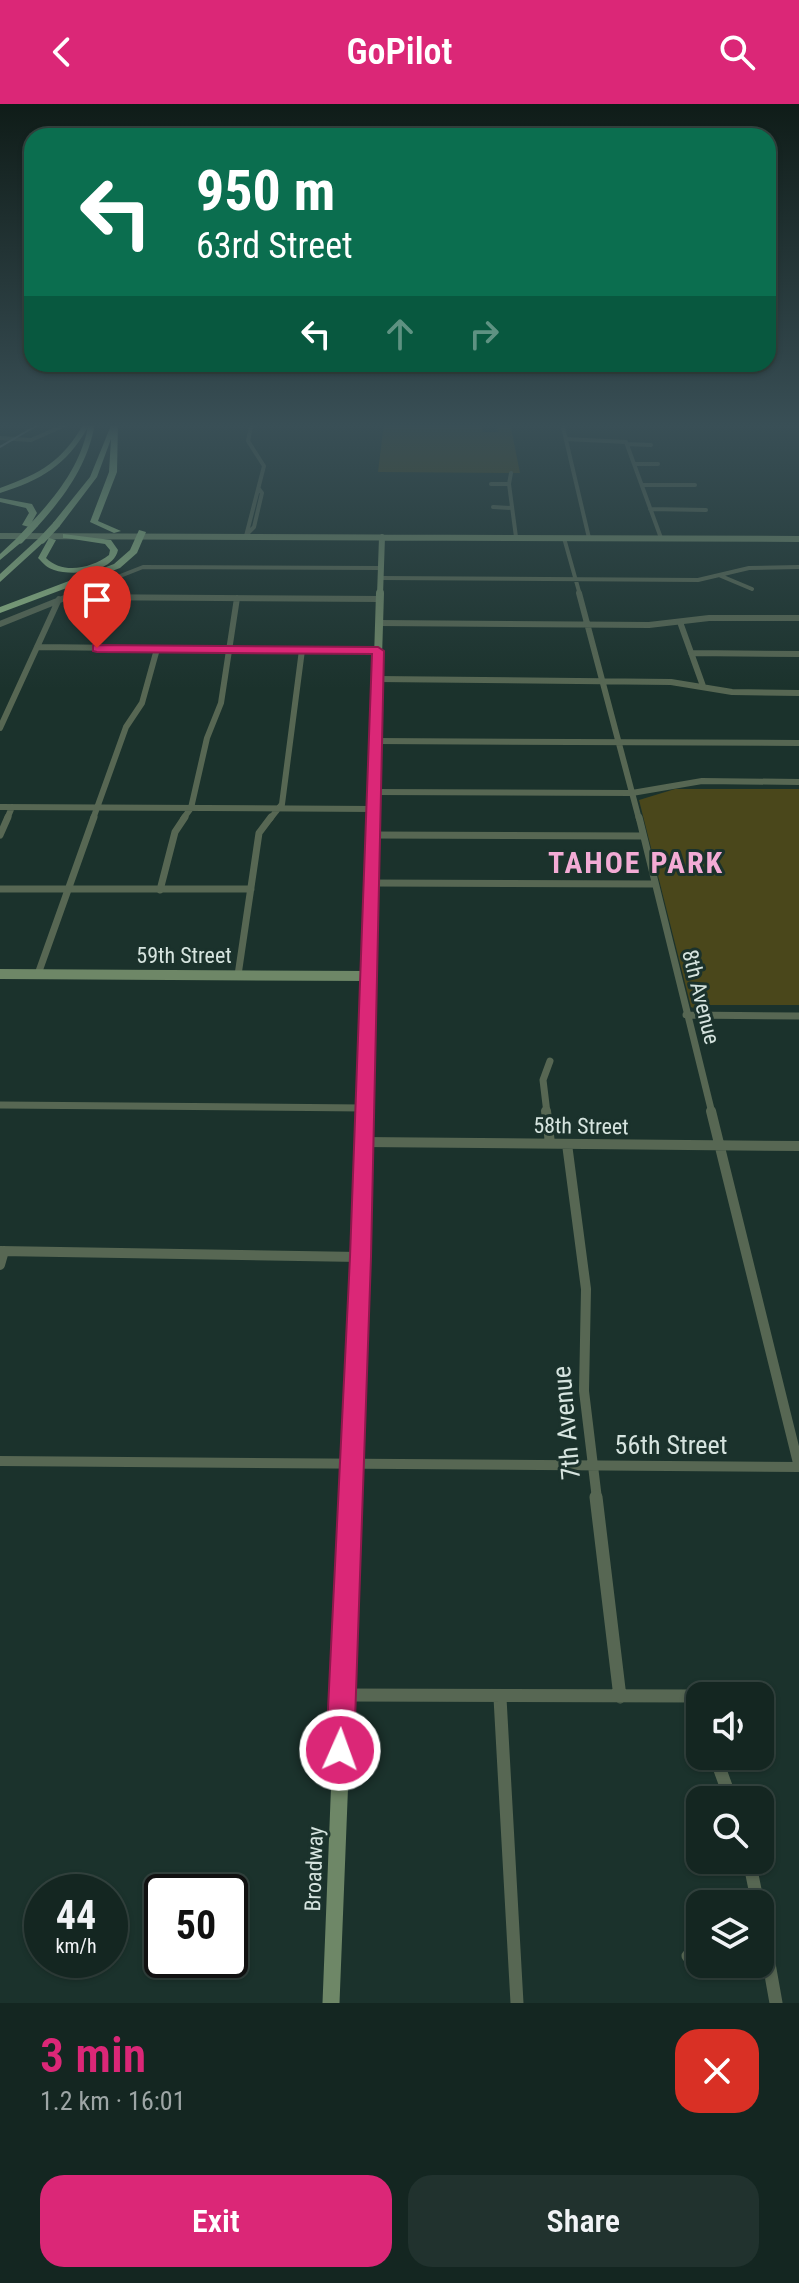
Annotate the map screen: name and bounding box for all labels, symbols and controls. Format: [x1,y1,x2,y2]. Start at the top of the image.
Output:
icon: back [40,30,84,74]
icon: search [715,30,759,74]
text: GoPilot [346,31,453,73]
text: 950 m [196,158,335,224]
icon: left [64,160,168,264]
text: 63rd Street [196,225,353,267]
icon: left [294,312,338,356]
icon: ahead [378,312,422,356]
icon: right [462,312,506,356]
pin [63,566,131,648]
icon: arrive [75,578,119,622]
district label: TAHOE PARK [548,845,724,880]
street label: 59th Street [136,943,232,968]
street label: 8th Avenue [677,947,725,1047]
street label: 58th Street [533,1113,629,1139]
street label: 7th Avenue [546,1365,586,1481]
street label: 56th Street [615,1430,727,1460]
map controls [686,1682,774,1978]
button: sound [686,1682,774,1770]
position arrow [298,1708,382,1792]
button: search [686,1786,774,1874]
street label: Broadway [300,1826,328,1912]
speed limit sign: 50 [144,1874,248,1978]
button: layers [686,1890,774,1978]
text: 44 [56,1892,96,1939]
text: km/h [55,1934,97,1958]
text: 3 min [40,2027,146,2084]
button: close [675,2029,759,2113]
text: 1.2 km · 16:01 [40,2086,185,2116]
button: Exit [40,2175,392,2267]
button: Share [408,2175,759,2267]

